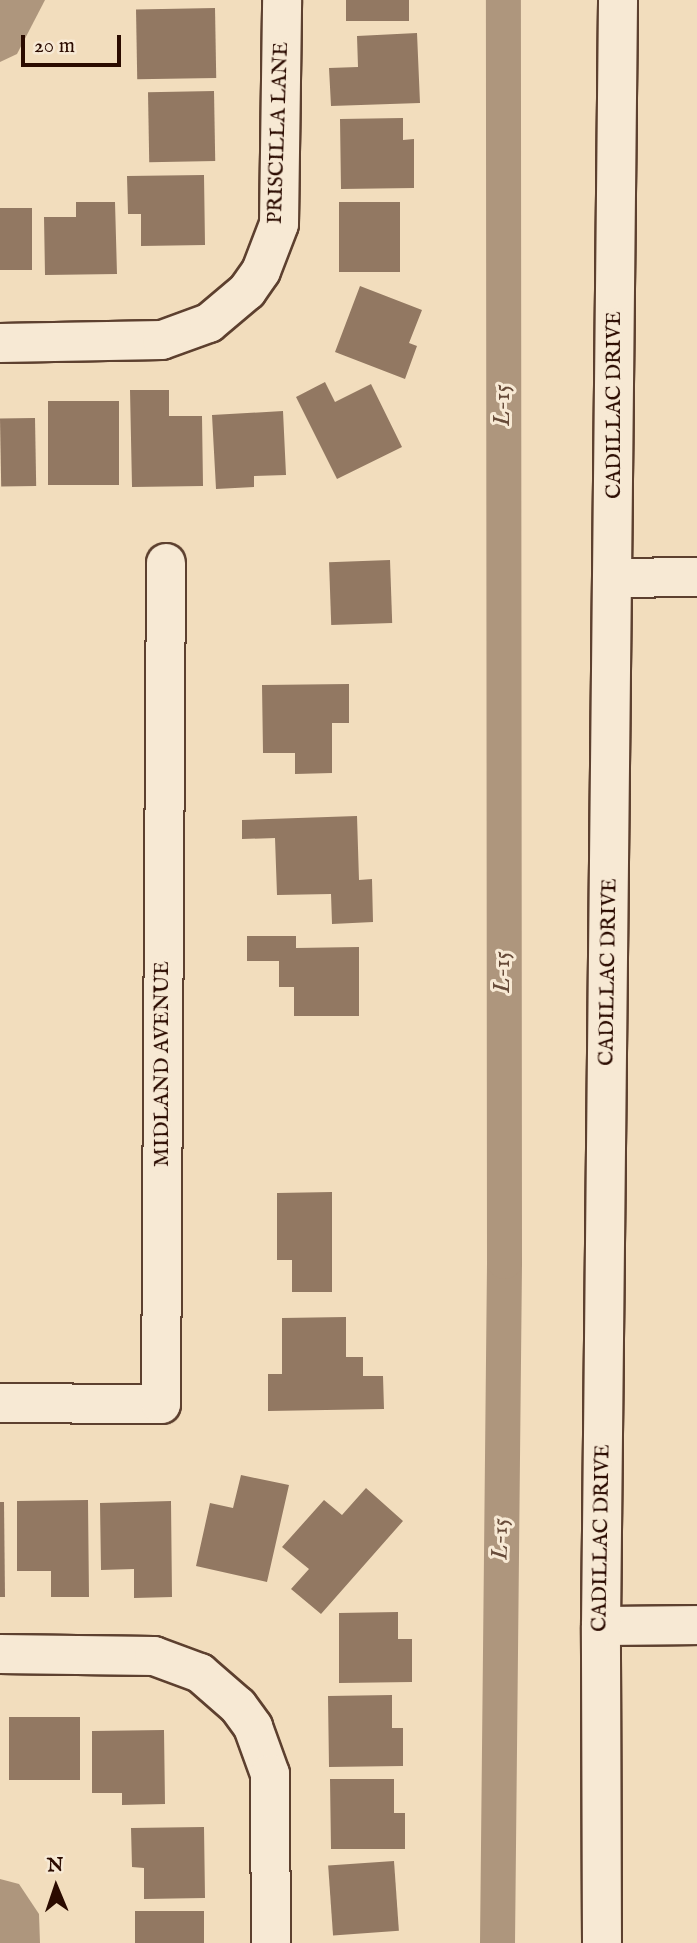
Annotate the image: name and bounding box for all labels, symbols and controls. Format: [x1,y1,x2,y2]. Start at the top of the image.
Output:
scale bar [24,21,124,65]
text: 20 m [34,33,75,60]
street label: PRISCILLA LANE [263,41,295,225]
street label: CADILLAC DRIVE [602,311,628,499]
water label: L-15 [489,384,517,426]
street label: CADILLAC DRIVE [595,878,623,1066]
water label: L-15 [489,951,517,993]
street label: MIDLAND AVENUE [150,961,176,1167]
street label: CADILLAC DRIVE [588,1444,616,1632]
water label: L-15 [487,1518,515,1560]
north arrow [21,1852,91,1922]
text: N [47,1854,64,1878]

